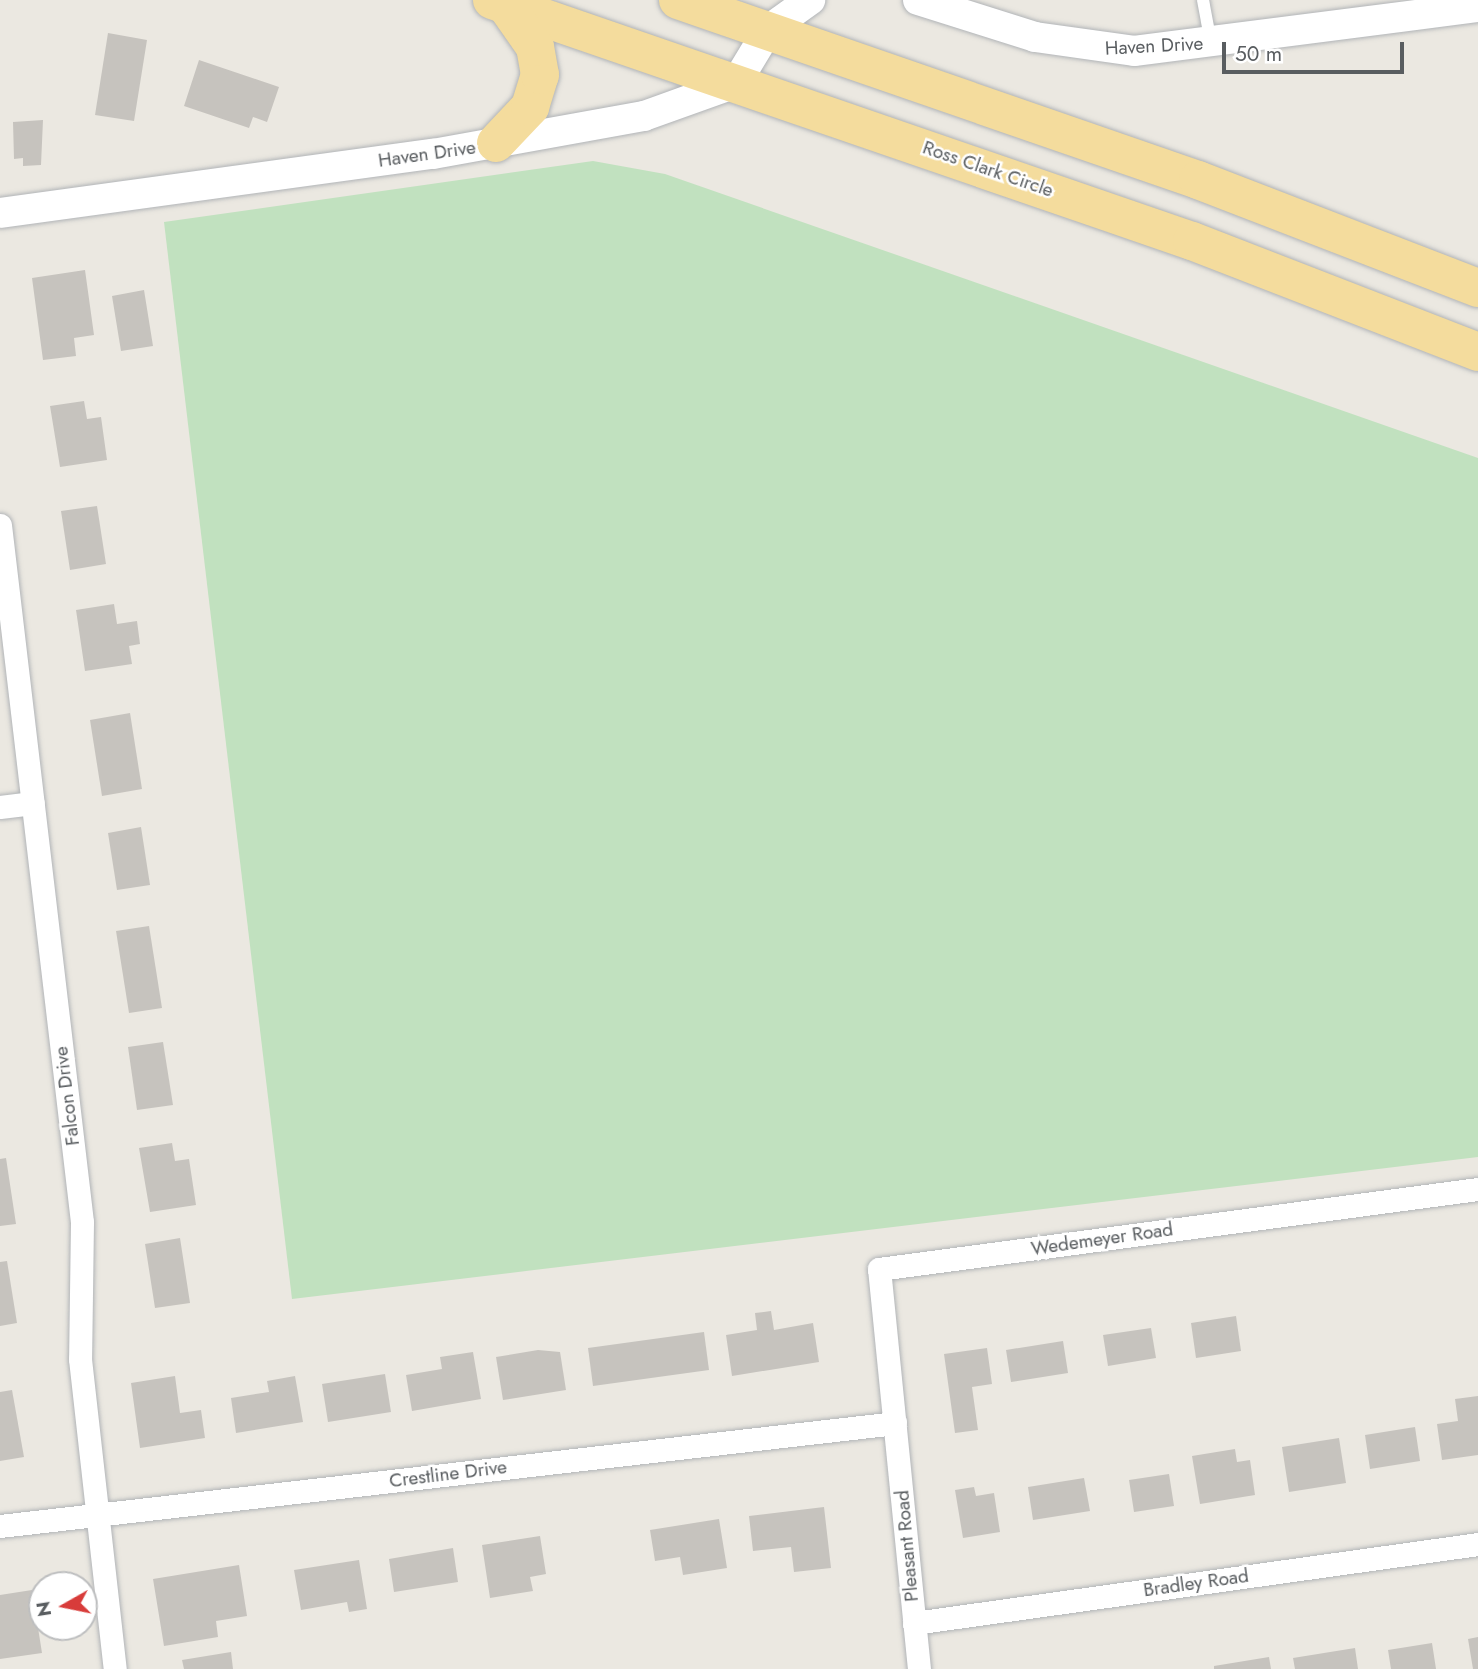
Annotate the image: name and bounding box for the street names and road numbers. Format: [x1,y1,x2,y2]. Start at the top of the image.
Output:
street label: Haven Drive [1104,32,1204,60]
street label: Haven Drive [377,136,477,172]
street label: Ross Clark Circle [920,136,1056,202]
street label: Falcon Drive [50,1045,84,1147]
street label: Wedemeyer Road [1030,1218,1174,1260]
street label: Crestline Drive [388,1455,508,1493]
street label: Pleasant Road [891,1489,923,1603]
street label: Bradley Road [1142,1564,1250,1602]

